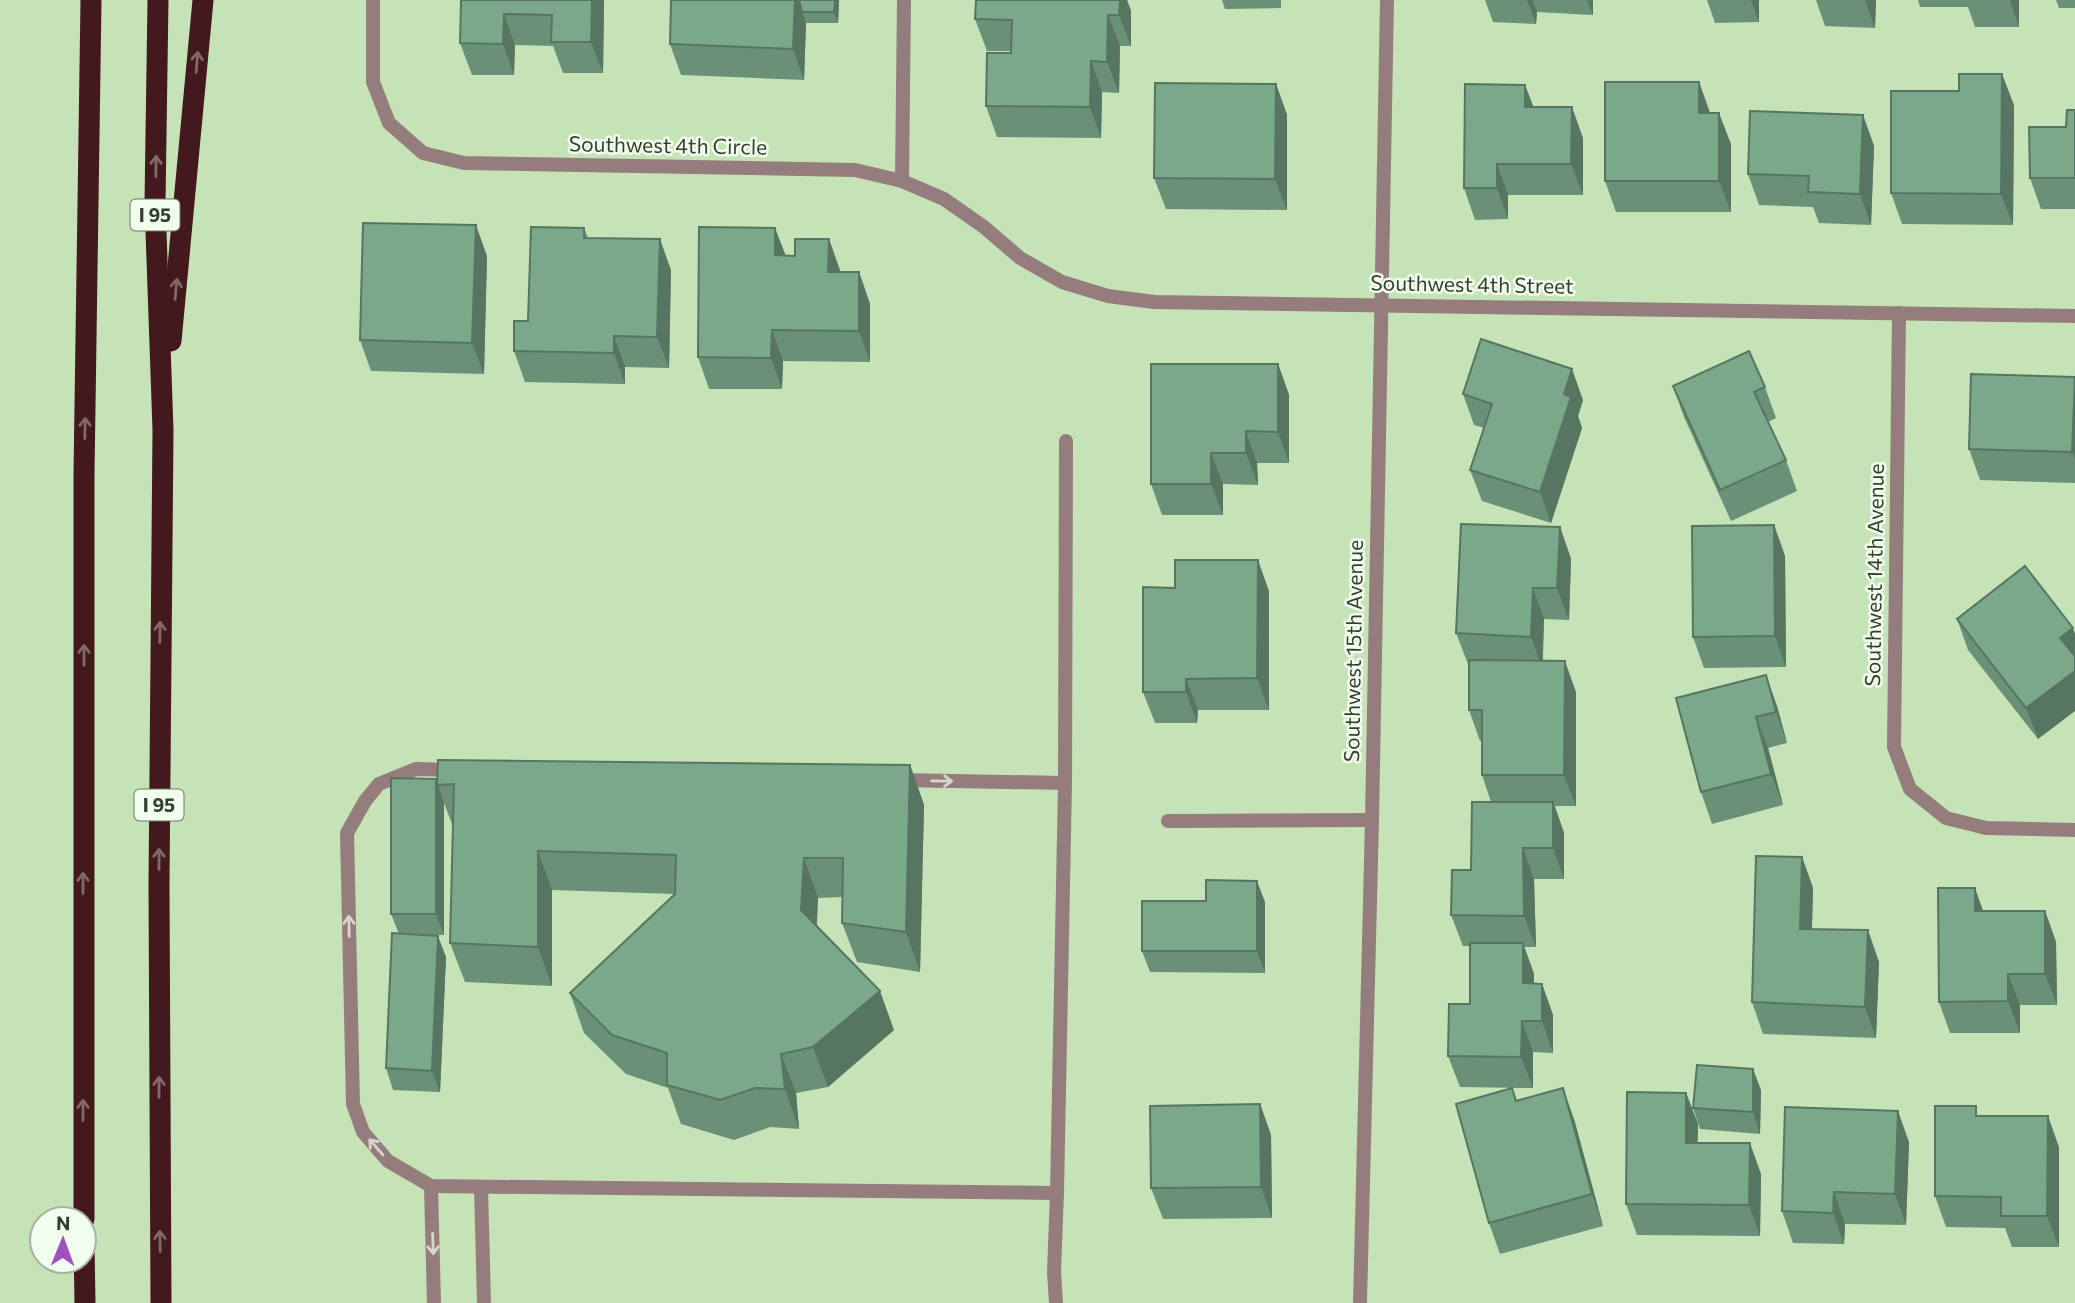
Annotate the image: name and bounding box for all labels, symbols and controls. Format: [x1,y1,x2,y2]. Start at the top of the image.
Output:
one-way arrow [191,51,204,74]
street label: Southwest 4th Circle [569,130,767,159]
one-way arrow [149,154,162,177]
road number: I 95 [130,200,180,230]
street label: Southwest 4th Street [1370,269,1574,298]
one-way arrow [170,278,183,300]
one-way arrow [78,416,92,439]
street label: Southwest 14th Avenue [1859,463,1888,687]
street label: Southwest 15th Avenue [1338,540,1367,762]
one-way arrow [154,621,167,644]
one-way arrow [77,644,91,667]
one-way arrow [930,774,953,788]
road number: I 95 [134,790,184,820]
one-way arrow [152,848,166,871]
one-way arrow [76,871,90,894]
one-way arrow [342,915,356,938]
one-way arrow [152,1076,166,1099]
one-way arrow [76,1099,90,1122]
one-way arrow [368,1138,384,1156]
north arrow [28,1205,98,1275]
text: N [56,1211,71,1234]
one-way arrow [153,1230,167,1253]
one-way arrow [427,1233,440,1256]

